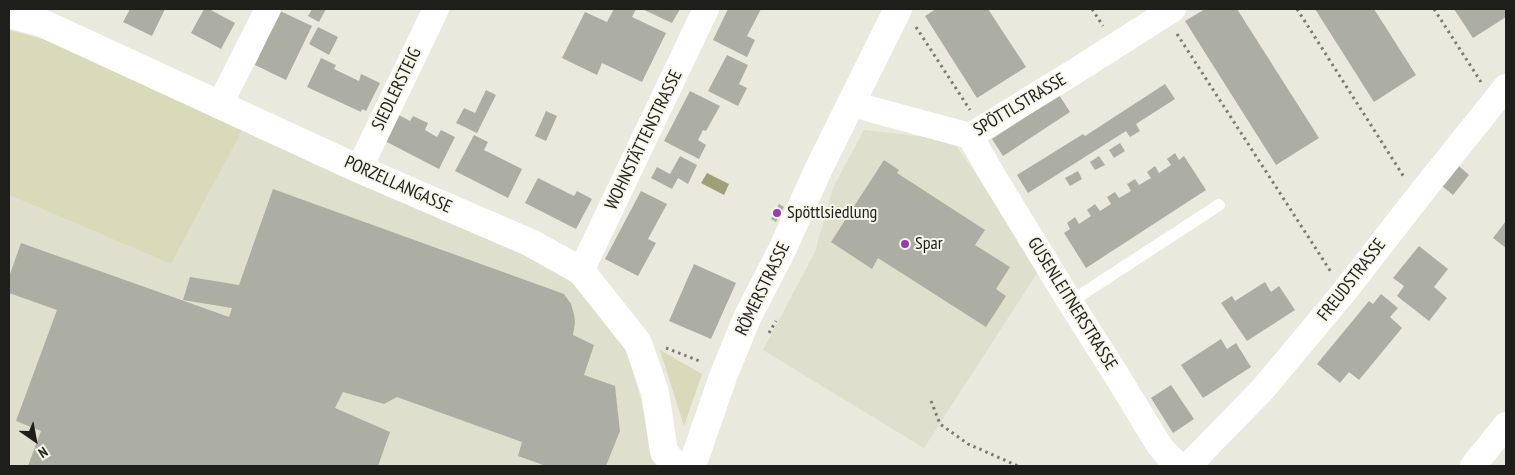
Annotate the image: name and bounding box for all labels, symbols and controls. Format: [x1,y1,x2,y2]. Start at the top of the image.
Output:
street label: SIEDLERSTEIG [368,44,426,134]
street label: WOHNSTÄTTENSTRASSE [601,67,687,213]
street label: SPÖTTLSTRASSE [970,69,1070,141]
street label: PORZELLANGASSE [341,152,455,218]
place label: Spöttlsiedlung [787,202,877,224]
marker: Spöttlsiedlung [771,207,783,219]
place label: Spar [915,233,943,255]
street label: GUSENLEITNERSTRASSE [1022,234,1122,374]
street label: FREUDSTRASSE [1313,235,1391,325]
marker: Spar [899,238,911,250]
street label: RÖMERSTRASSE [731,239,795,339]
north arrow [10,415,60,465]
text: N [35,443,51,462]

